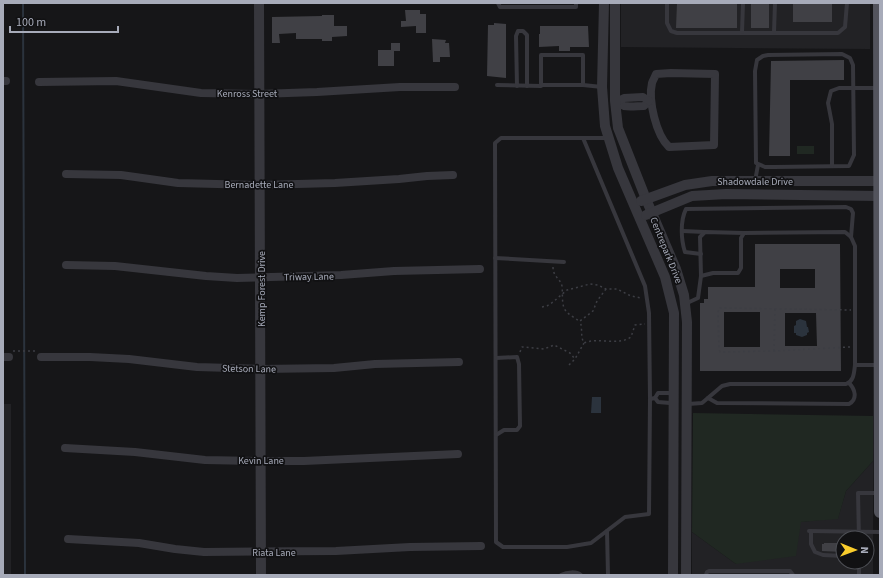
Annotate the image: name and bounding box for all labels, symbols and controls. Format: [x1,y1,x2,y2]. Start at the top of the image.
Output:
scale bar [10,8,118,34]
text: 100 m [16,14,46,31]
street label: Kenross Street [217,87,278,101]
street label: Shadowdale Drive [717,175,793,189]
street label: Bernadette Lane [225,178,294,192]
street label: Centrepark Drive [646,215,686,286]
street label: Kemp Forest Drive [255,251,269,327]
street label: Triway Lane [284,270,334,284]
street label: Stetson Lane [222,362,276,376]
street label: Kevin Lane [238,454,284,468]
north arrow [835,530,875,570]
street label: Riata Lane [252,546,296,560]
text: N [857,546,872,554]

